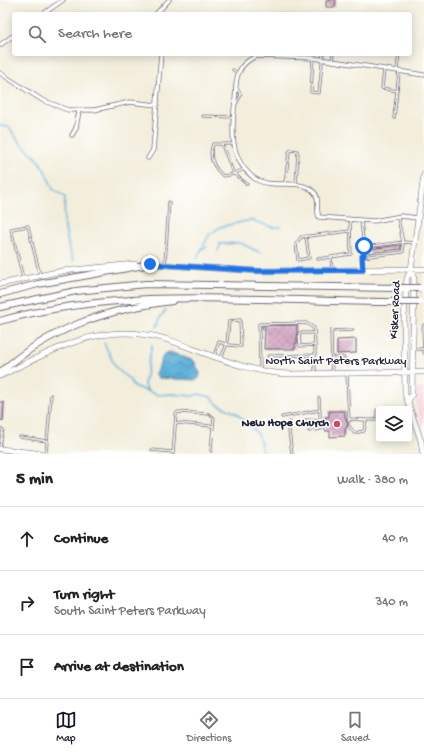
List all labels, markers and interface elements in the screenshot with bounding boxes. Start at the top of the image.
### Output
search box [12,12,412,56]
icon: search [26,23,48,45]
text: Search here [58,25,132,43]
route start [355,237,373,255]
route end [141,255,159,273]
street label: Kisker Road [387,279,405,340]
street label: North Saint Peters Parkway [266,355,407,369]
map controls [376,406,412,442]
button: layers [376,406,412,442]
place label: New Hope Church [241,417,330,431]
marker: New Hope Church [332,419,342,429]
text: 5 min [16,470,53,490]
text: Walk · 380 m [337,473,408,488]
icon: ahead [16,528,38,550]
text: Continue [54,530,108,548]
text: 40 m [382,531,408,546]
text: Turn right [54,586,114,604]
icon: right [16,592,38,614]
text: 340 m [375,595,408,610]
text: South Saint Peters Parkway [54,604,206,619]
icon: arrive [16,656,38,678]
text: Arrive at destination [54,658,184,676]
tab: Map [55,709,77,745]
tab: Directions [187,709,231,745]
tab: Saved [341,709,369,745]

